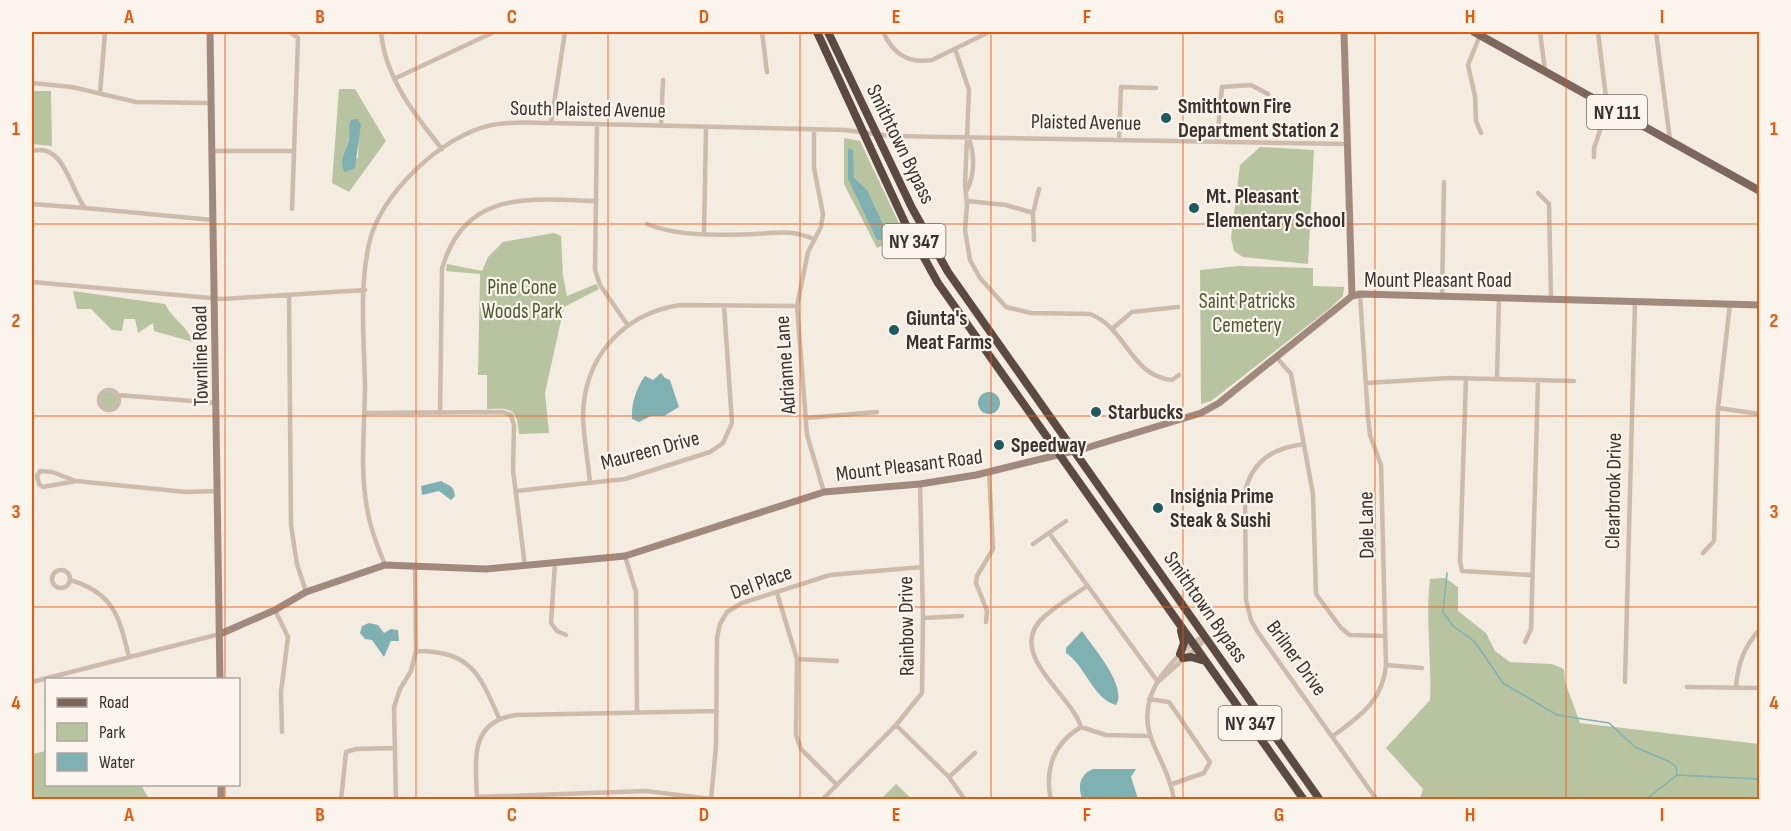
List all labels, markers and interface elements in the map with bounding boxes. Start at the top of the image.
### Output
text: A [123,5,134,29]
text: B [315,5,325,29]
text: C [507,5,517,29]
text: D [699,5,709,29]
text: E [892,5,900,29]
text: F [1083,5,1091,29]
text: G [1274,5,1284,29]
text: H [1465,5,1475,29]
text: I [1660,5,1664,29]
street label: Smithtown Bypass [861,80,940,208]
place label: Smithtown Fire Department Station 2 [1178,94,1339,143]
road number: NY 111 [1587,95,1647,129]
street label: South Plaisted Avenue [510,96,666,123]
street label: Plaisted Avenue [1031,109,1141,136]
marker: Smithtown Fire Department Station 2 [1159,111,1173,125]
text: 1 [12,117,20,141]
text: 1 [1770,117,1778,141]
place label: Mt. Pleasant Elementary School [1206,184,1345,233]
marker: Mt. Pleasant Elementary School [1187,201,1201,215]
road number: NY 347 [882,224,946,258]
street label: Mount Pleasant Road [1364,268,1512,293]
park label: Pine Cone Woods Park [481,275,563,324]
park label: Saint Patricks Cemetery [1199,289,1295,338]
street label: Townline Road [187,305,214,406]
place label: Giunta's Meat Farms [906,306,992,355]
text: 2 [12,309,20,333]
text: 2 [1770,309,1778,333]
street label: Adrianne Lane [770,315,801,416]
marker: Giunta's Meat Farms [887,323,901,337]
place label: Starbucks [1108,400,1183,425]
marker: Starbucks [1089,405,1103,419]
street label: Maureen Drive [598,425,702,476]
place label: Speedway [1011,433,1087,458]
street label: Clearbrook Drive [1600,433,1627,549]
marker: Speedway [992,438,1006,452]
street label: Mount Pleasant Road [834,444,984,487]
place label: Insignia Prime Steak & Sushi [1170,484,1274,533]
street label: Dale Lane [1353,491,1380,559]
text: 3 [12,500,21,524]
text: 3 [1770,500,1779,524]
marker: Insignia Prime Steak & Sushi [1151,501,1165,515]
street label: Smithtown Bypass [1158,547,1253,668]
street label: Del Place [727,560,795,605]
street label: Rainbow Drive [893,576,920,676]
street label: Brilner Drive [1261,616,1332,701]
legend [45,678,240,786]
text: 4 [11,691,21,715]
text: 4 [1769,691,1779,715]
text: Road [99,692,129,713]
road number: NY 347 [1218,706,1282,740]
text: Park [99,722,125,743]
text: Water [99,752,135,773]
text: A [123,803,134,827]
text: B [315,803,325,827]
text: C [507,803,517,827]
text: D [699,803,709,827]
text: E [892,803,900,827]
text: F [1083,803,1091,827]
text: G [1274,803,1284,827]
text: H [1465,803,1475,827]
text: I [1660,803,1664,827]

